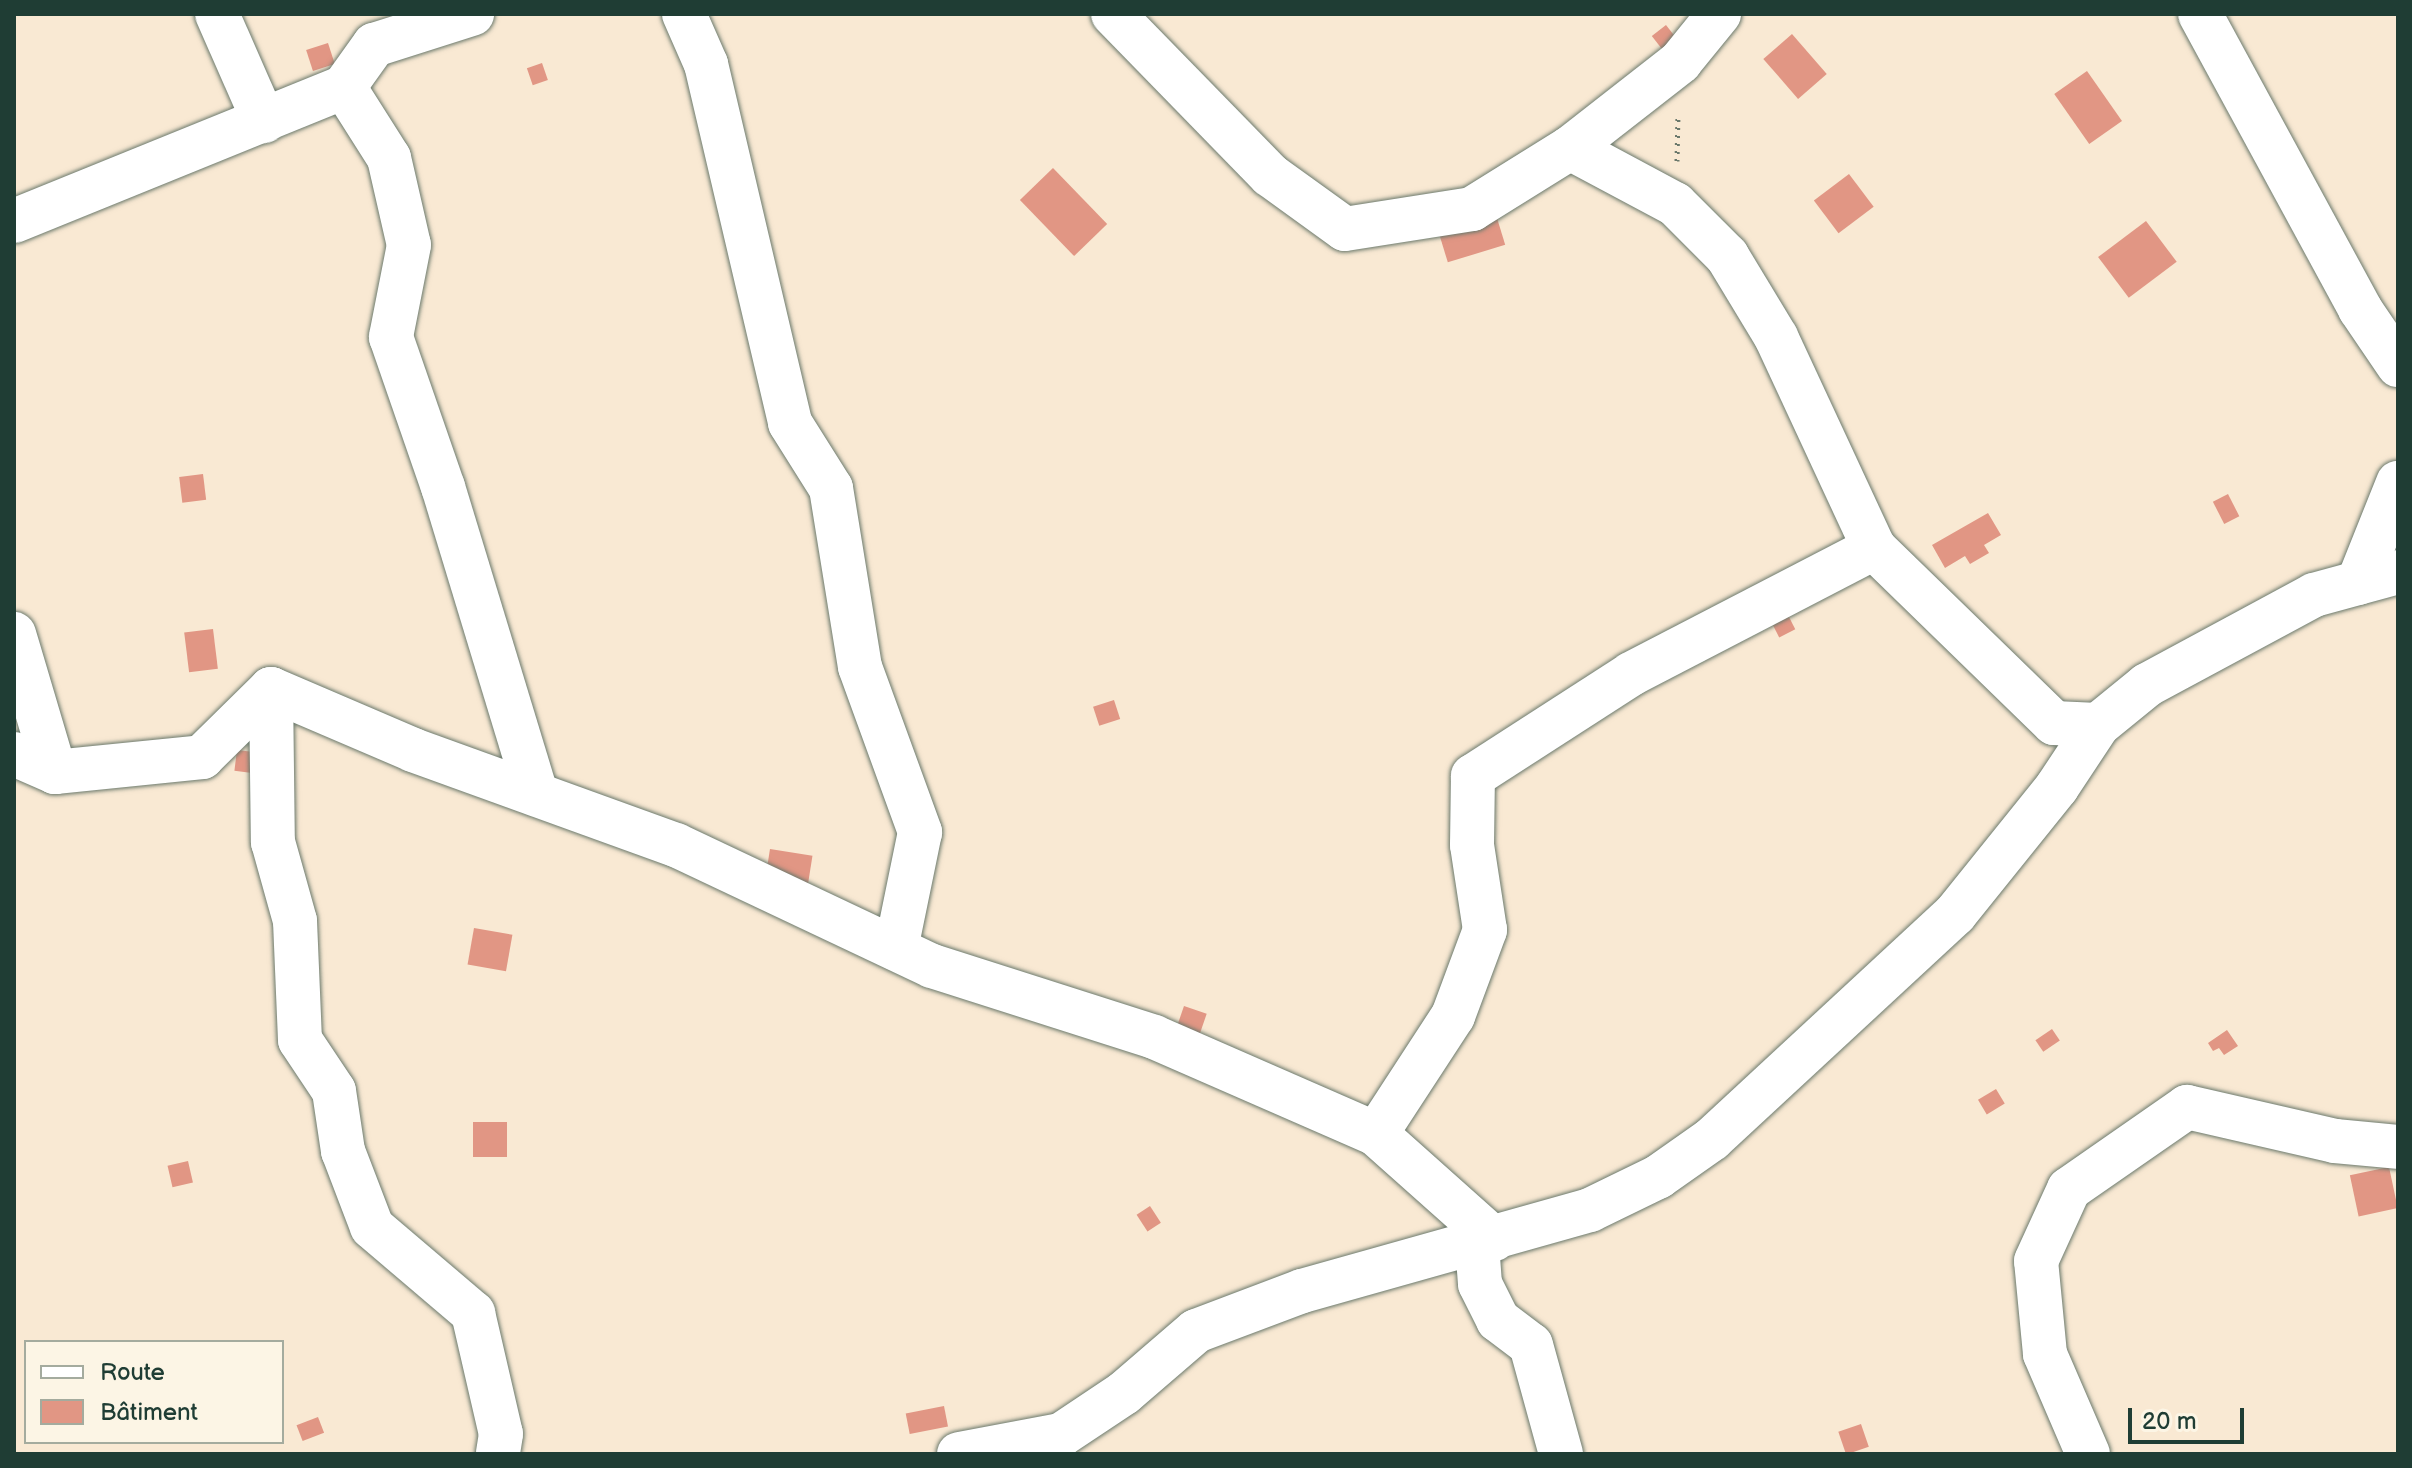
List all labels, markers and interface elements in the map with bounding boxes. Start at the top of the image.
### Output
legend [24,1340,284,1444]
text: Route [100,1358,165,1387]
scale bar [2132,1392,2248,1442]
text: Bâtiment [100,1398,198,1427]
text: 20 m [2142,1407,2197,1436]

